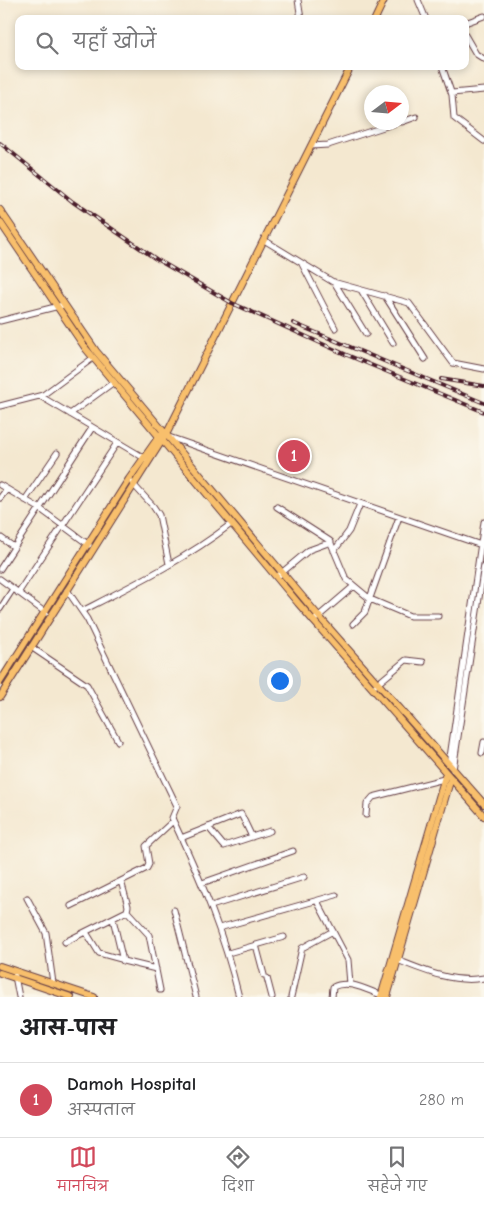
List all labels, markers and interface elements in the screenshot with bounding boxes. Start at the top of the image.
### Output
search box [15,15,469,70]
icon: search [33,29,61,57]
text: यहाँ खोजें [73,31,156,53]
north arrow [364,85,409,130]
pin: 1 [278,437,310,475]
your location [267,668,293,694]
text: आस-पास [20,1016,116,1040]
text: Damoh Hospital [67,1073,196,1095]
text: 1 [33,1091,39,1109]
text: 280 m [419,1091,464,1109]
text: अस्पताल [67,1101,135,1119]
tab: मानचित्र [57,1143,108,1202]
tab: दिशा [222,1143,254,1202]
tab: सहेजे गए [368,1143,427,1202]

